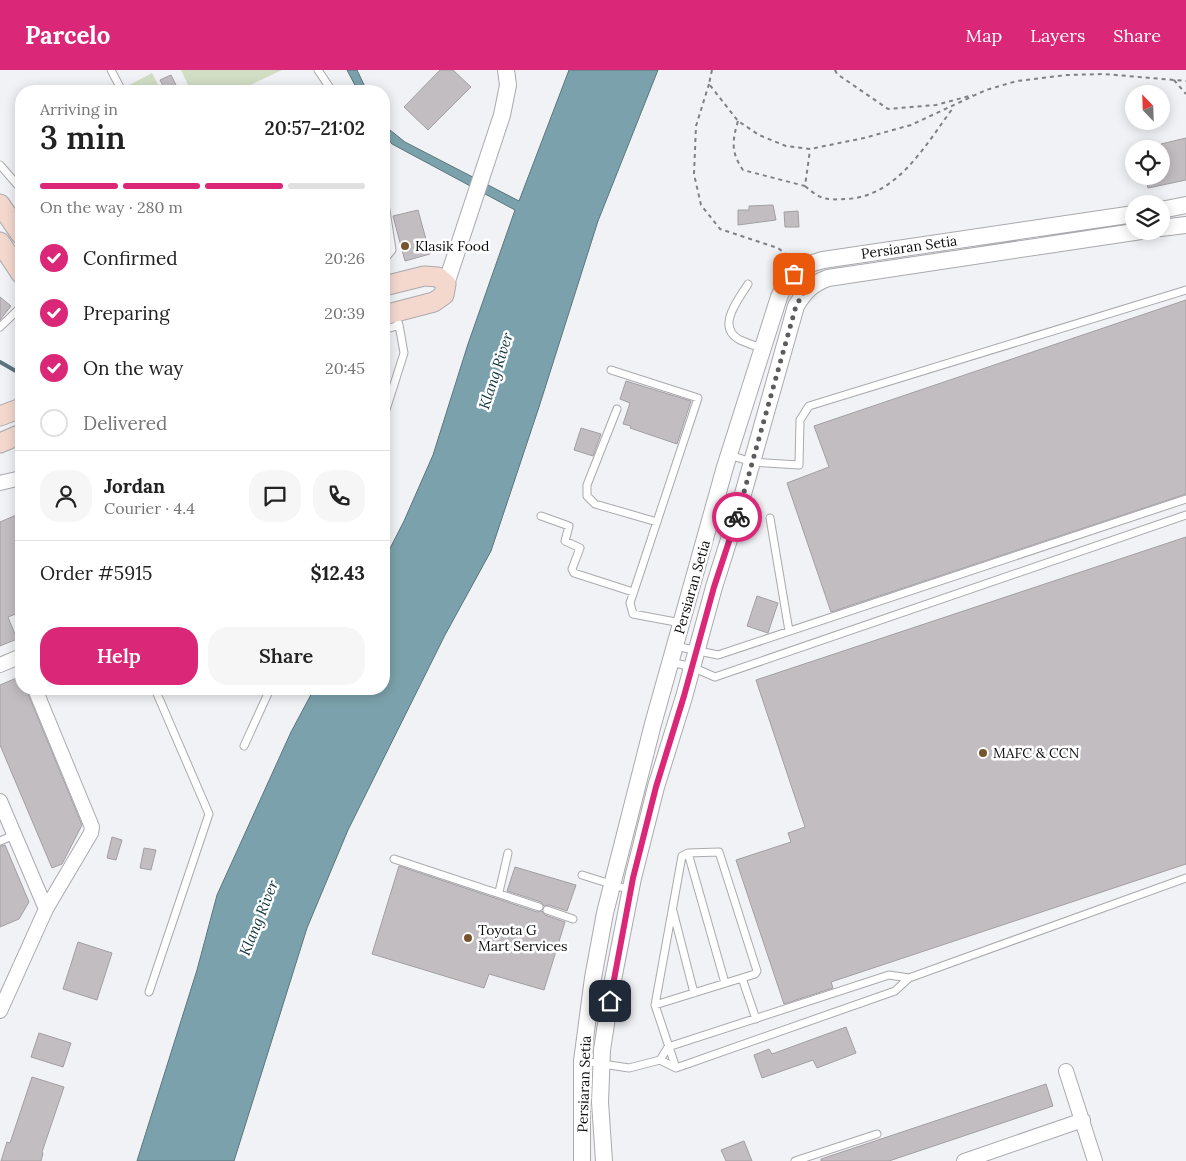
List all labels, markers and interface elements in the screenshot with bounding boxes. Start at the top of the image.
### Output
text: Parcelo [25,20,110,51]
text: Map [966,24,1002,47]
text: Layers [1030,24,1085,47]
text: Share [1113,24,1161,47]
north arrow [1125,85,1170,130]
map controls [1125,85,1170,240]
text: Arriving in [40,99,118,119]
text: 20:57–21:02 [265,116,365,140]
text: 3 min [40,117,126,158]
button: locate [1125,140,1170,185]
button: layers [1125,195,1170,240]
text: On the way · 280 m [40,197,183,217]
street label: Persiaran Setia [860,231,958,263]
place label: Klasik Food [415,237,489,255]
marker: Klasik Food [399,240,411,252]
icon: check [40,244,68,272]
text: Confirmed [83,246,178,270]
text: 20:26 [325,248,365,268]
pin [773,253,815,295]
icon: bag [780,260,808,288]
icon: check [40,299,68,327]
text: Preparing [83,301,170,325]
text: 20:39 [324,303,365,323]
water label: Klang River [474,330,517,412]
icon: check [40,354,68,382]
text: On the way [83,356,183,380]
text: 20:45 [325,358,365,378]
text: Delivered [83,411,167,435]
button: person [40,470,92,522]
button: chat [249,470,301,522]
button: phone [313,470,365,522]
text: Jordan [104,474,165,498]
courier [712,492,762,542]
text: Courier · 4.4 [104,498,195,518]
icon: bike [723,503,751,531]
street label: Persiaran Setia [670,538,714,636]
text: Order #5915 [40,561,152,585]
text: $12.43 [311,561,365,585]
button: Help [40,627,198,685]
button: Share [208,627,365,685]
place label: MAFC & CCN [993,744,1080,762]
marker: MAFC & CCN [977,747,989,759]
water label: Klang River [235,877,282,958]
place label: Toyota G Mart Services [478,921,567,955]
marker: Toyota G Mart Services [462,932,474,944]
pin [589,980,631,1022]
icon: home [596,987,624,1015]
street label: Persiaran Setia [573,1035,595,1133]

